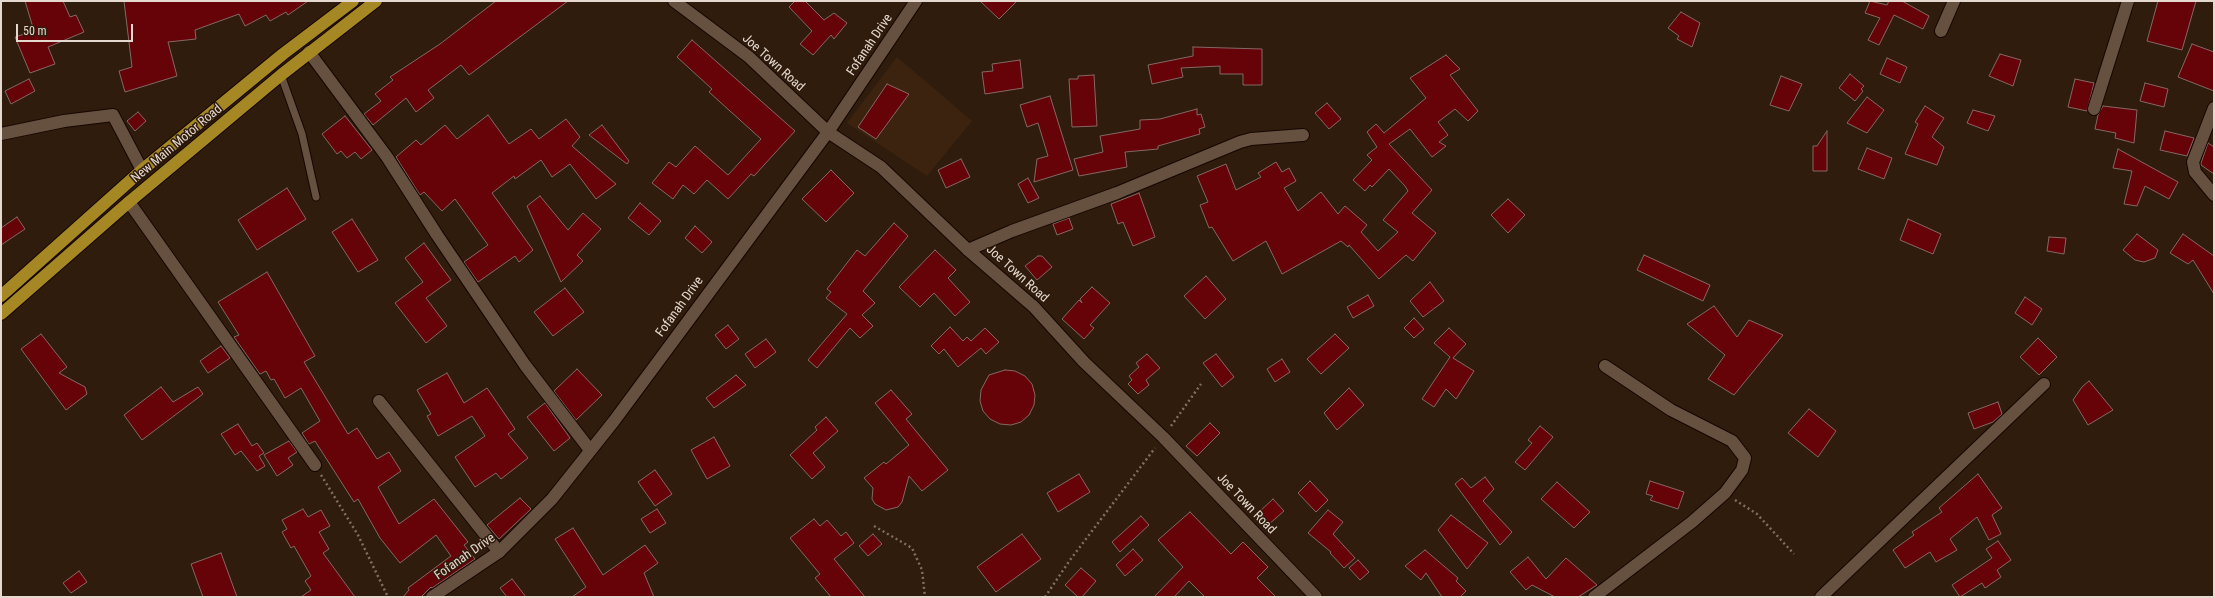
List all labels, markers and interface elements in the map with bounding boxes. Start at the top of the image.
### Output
street label: Fofanah Drive [844,11,896,79]
scale bar [18,16,135,42]
text: 50 m [23,24,47,38]
street label: Joe Town Road [739,31,807,95]
street label: New Main Motor Road [129,102,225,186]
street label: Joe Town Road [983,242,1051,306]
street label: Fofanah Drive [653,274,707,340]
street label: Joe Town Road [1213,470,1279,538]
street label: Fofanah Drive [432,530,498,584]

